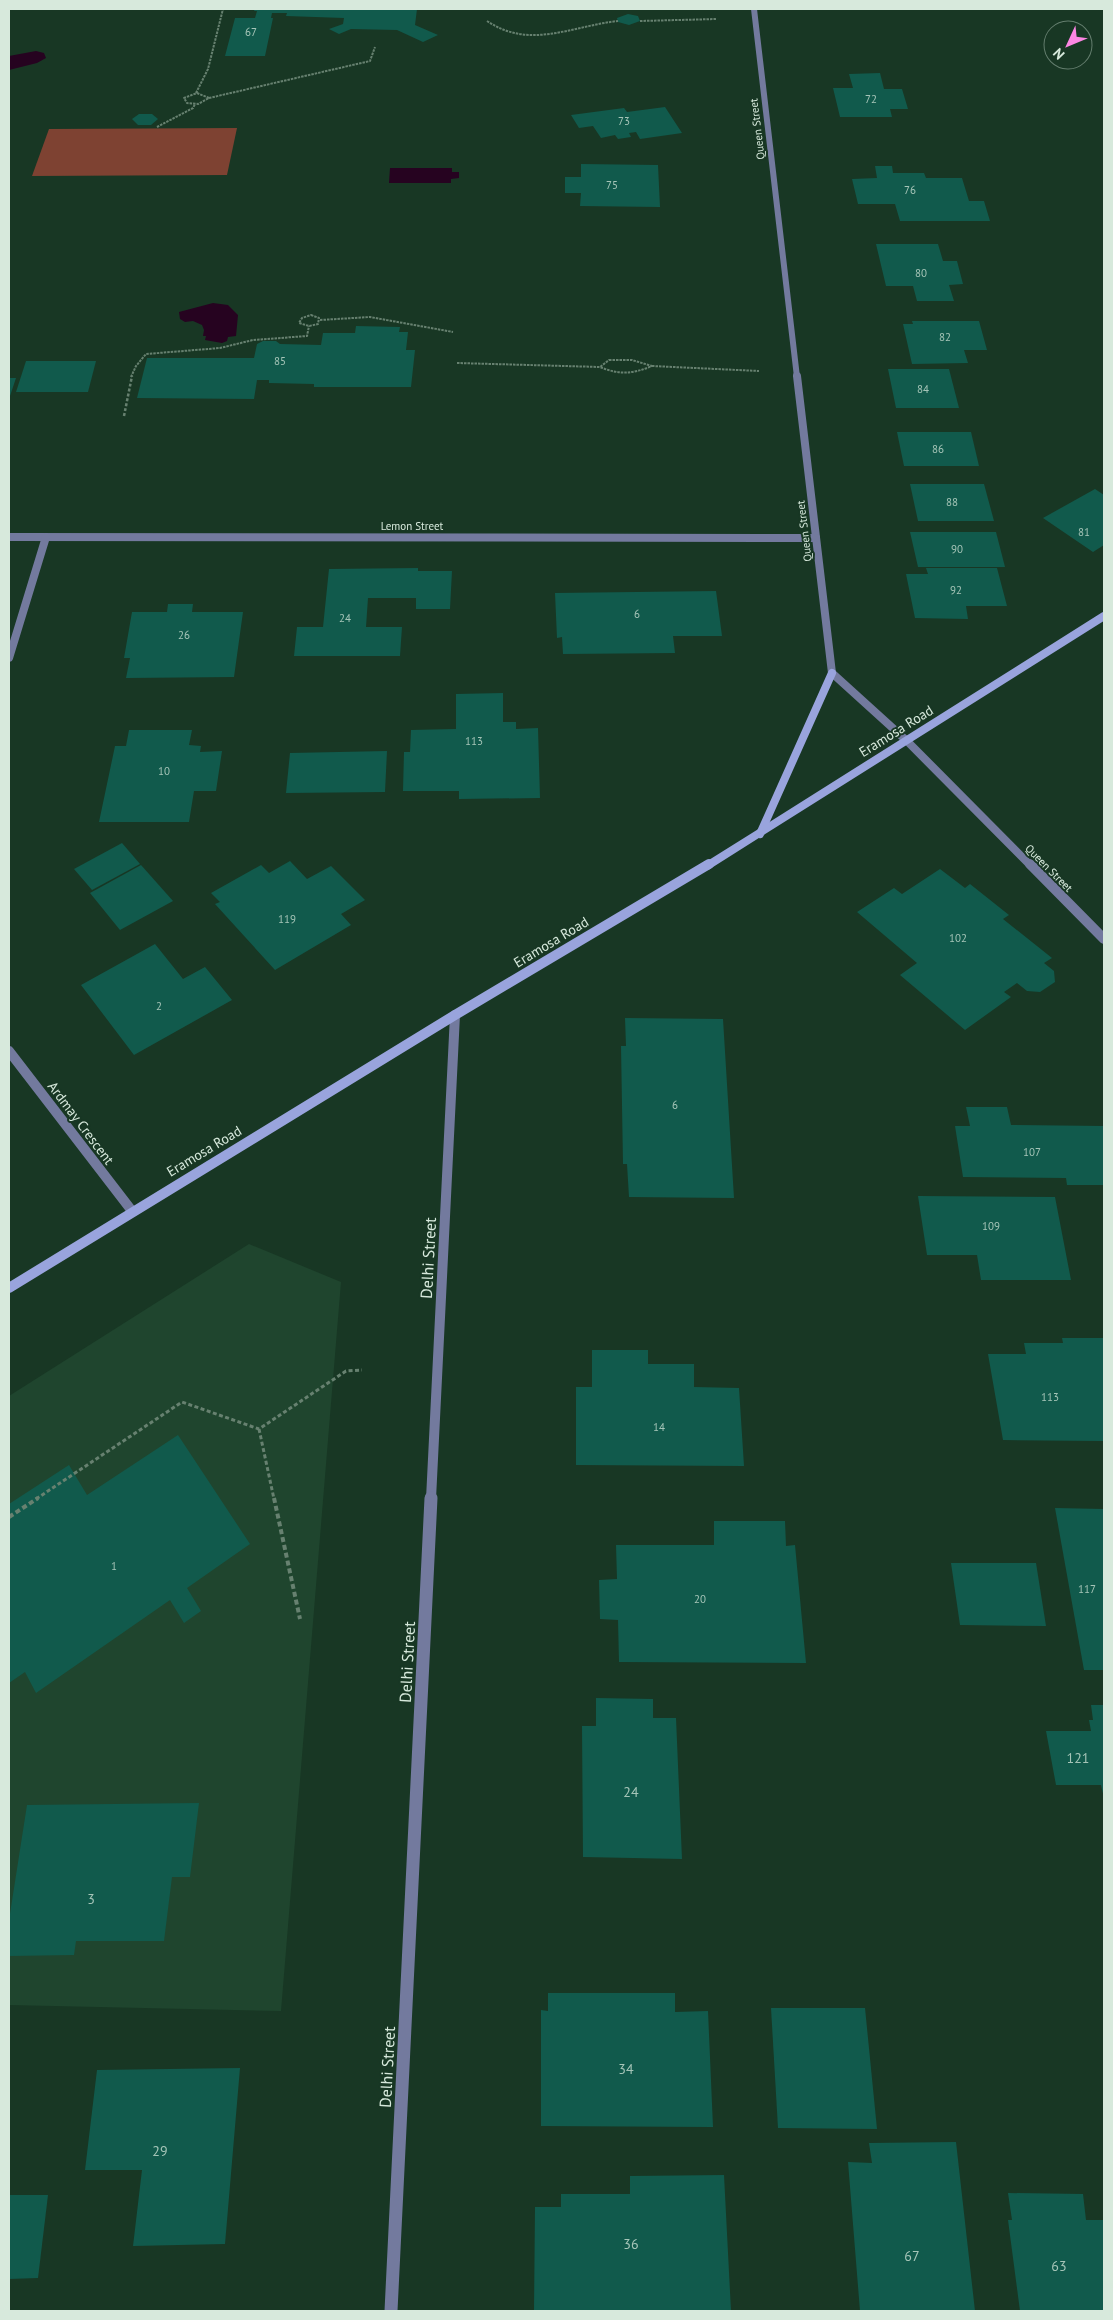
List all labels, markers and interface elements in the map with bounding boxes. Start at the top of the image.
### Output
north arrow [1043,20,1093,70]
house number: 67 [245,25,257,39]
text: N [1049,44,1068,64]
house number: 72 [865,92,877,106]
street label: Queen Street [746,97,768,160]
house number: 73 [618,114,630,128]
house number: 75 [606,178,618,192]
house number: 76 [904,183,916,197]
house number: 80 [915,266,927,280]
house number: 82 [939,330,951,344]
house number: 85 [274,354,286,368]
house number: 84 [917,382,929,396]
house number: 86 [932,442,944,456]
house number: 88 [946,495,958,509]
street label: Queen Street [793,499,815,562]
street label: Lemon Street [381,519,444,533]
house number: 81 [1078,525,1090,539]
house number: 90 [951,542,963,556]
house number: 92 [950,583,962,597]
house number: 6 [634,607,640,621]
house number: 24 [339,611,351,625]
house number: 26 [178,628,190,642]
street label: Eramosa Road [855,701,937,761]
house number: 113 [465,734,483,748]
house number: 10 [158,764,170,778]
street label: Queen Street [1022,841,1076,895]
house number: 119 [278,912,296,926]
street label: Eramosa Road [510,913,592,971]
house number: 102 [949,931,967,945]
house number: 2 [156,999,162,1013]
street label: Ardmay Crescent [44,1078,118,1168]
house number: 6 [672,1098,678,1112]
street label: Eramosa Road [163,1122,245,1180]
house number: 107 [1023,1145,1041,1159]
street label: Delhi Street [416,1216,440,1299]
house number: 109 [982,1219,1000,1233]
house number: 113 [1041,1390,1059,1404]
house number: 14 [653,1420,665,1434]
house number: 1 [111,1559,117,1573]
house number: 117 [1078,1582,1096,1596]
house number: 20 [694,1592,706,1606]
street label: Delhi Street [395,1620,419,1703]
house number: 121 [1067,1749,1089,1767]
house number: 24 [623,1783,639,1801]
house number: 3 [87,1890,95,1908]
street label: Delhi Street [375,2025,399,2108]
house number: 34 [618,2060,634,2078]
house number: 29 [152,2142,168,2160]
house number: 36 [623,2235,639,2253]
house number: 67 [904,2247,920,2265]
house number: 63 [1051,2257,1067,2275]

